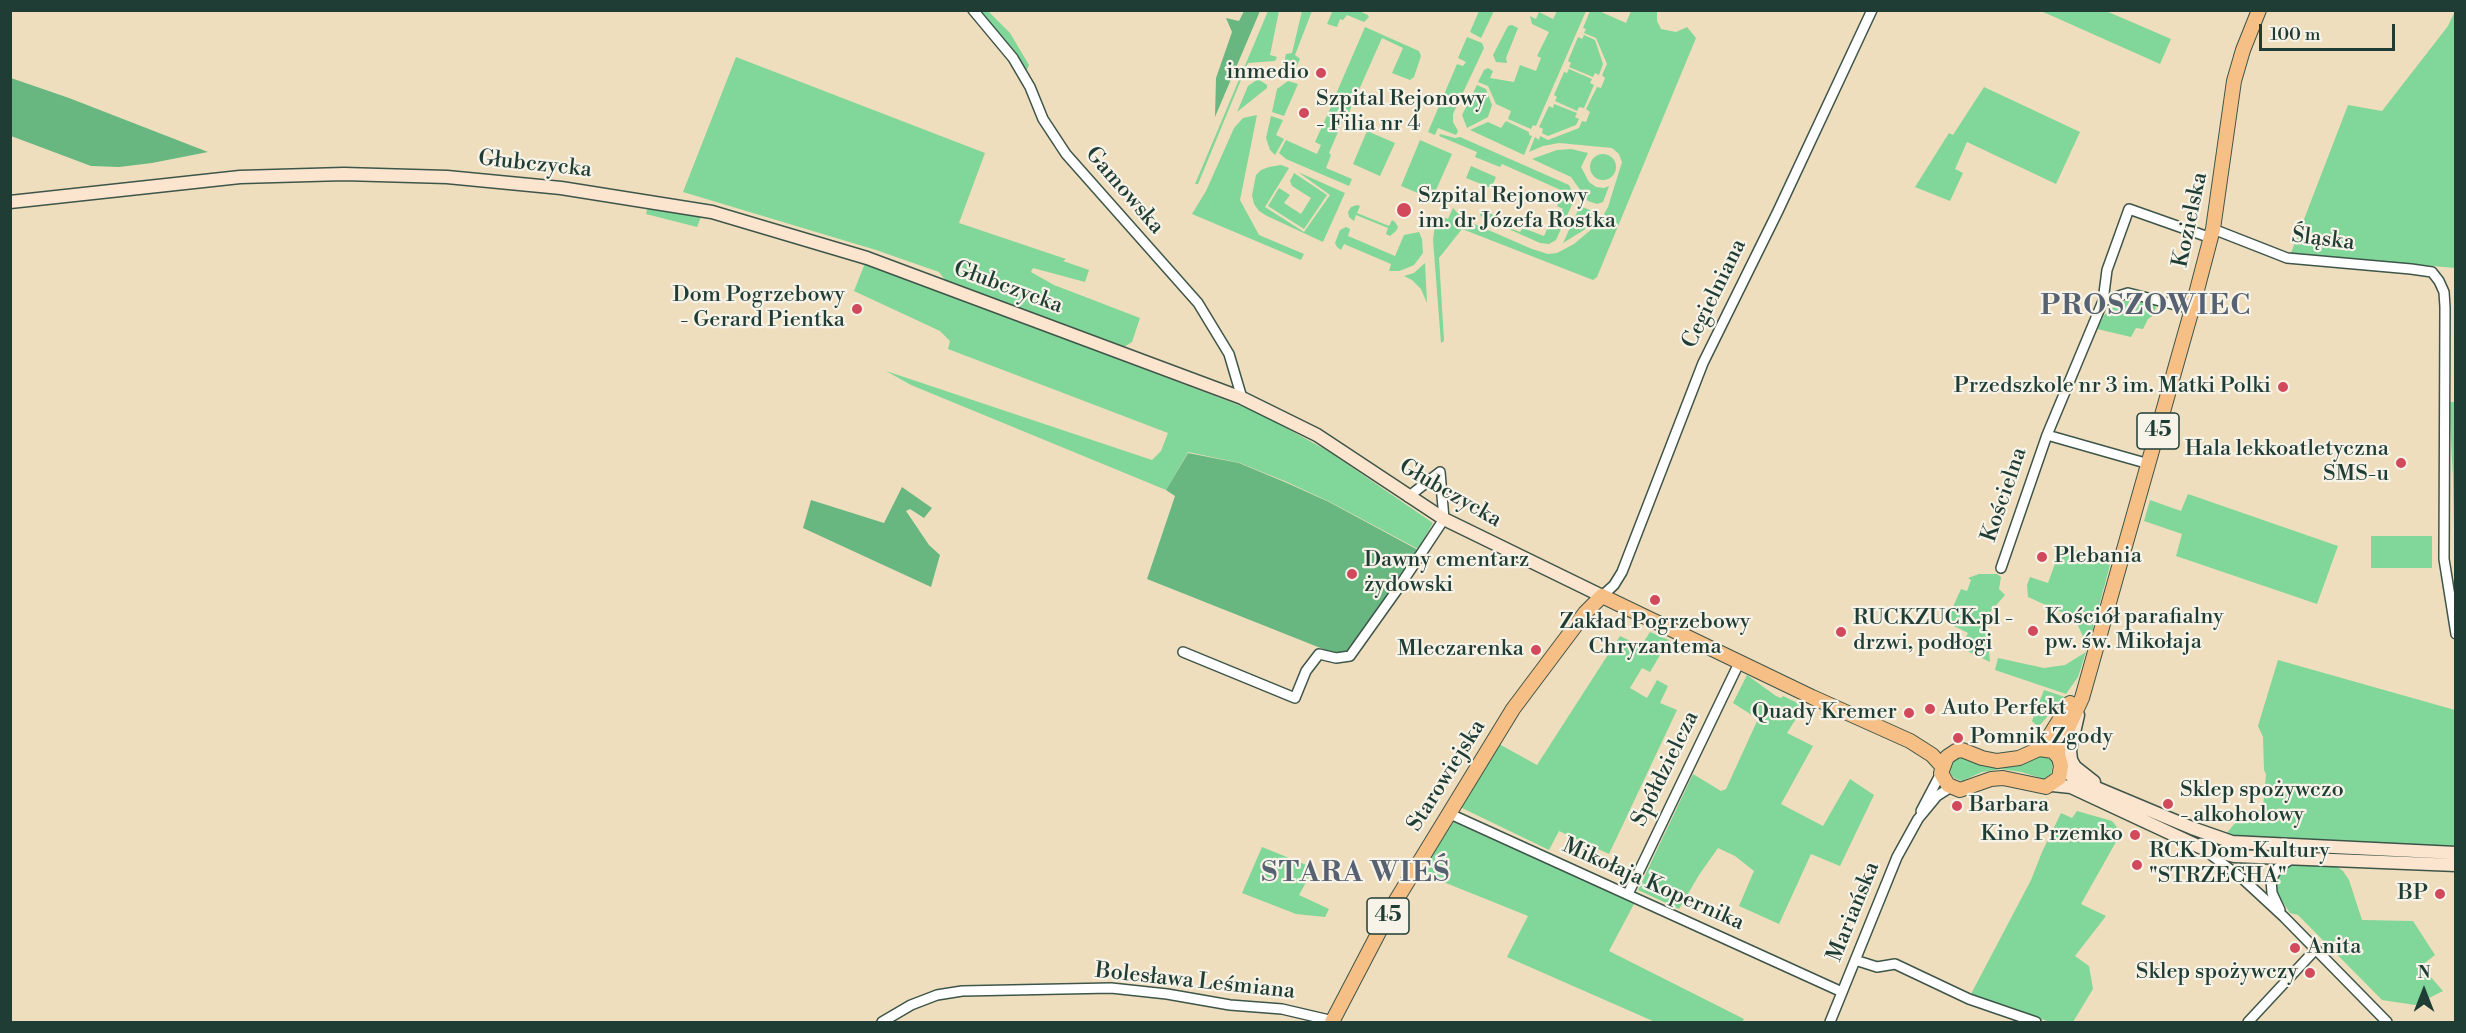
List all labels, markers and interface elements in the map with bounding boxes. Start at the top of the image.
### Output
scale bar [2262,12,2398,50]
text: 100 m [2270,23,2321,46]
place label: inmedio [1226,60,1309,86]
marker: inmedio [1314,66,1328,80]
place label: Szpital Rejonowy - Filia nr 4 [1316,87,1486,138]
marker: Szpital Rejonowy - Filia nr 4 [1297,106,1311,120]
street label: Gamowska [1079,142,1169,240]
street label: Głubczycka [477,146,593,184]
street label: Kozielska [2168,170,2214,270]
place label: Szpital Rejonowy im. dr Józefa Rostka [1418,184,1616,236]
marker: Szpital Rejonowy im. dr Józefa Rostka [1395,201,1413,219]
street label: Śląska [2290,223,2356,257]
street label: Cegielniana [1677,235,1753,353]
street label: Głubczycka [950,256,1066,320]
place label: Dom Pogrzebowy - Gerard Pientka [672,283,845,334]
district label: PROSZOWIEC [2040,290,2252,324]
marker: Dom Pogrzebowy - Gerard Pientka [850,302,864,316]
place label: Przedszkole nr 3 im. Matki Polki [1954,374,2271,400]
marker: Przedszkole nr 3 im. Matki Polki [2276,380,2290,394]
road number: 45 [2137,413,2179,449]
place label: Hala lekkoatletyczna SMS-u [2185,437,2389,488]
street label: Kościelna [1977,444,2033,546]
street label: Głubczycka [1394,454,1506,534]
marker: Hala lekkoatletyczna SMS-u [2394,456,2408,470]
place label: Plebania [2054,544,2142,570]
place label: Dawny cmentarz żydowski [1364,548,1529,600]
marker: Plebania [2035,550,2049,564]
marker: Dawny cmentarz żydowski [1345,567,1359,581]
marker: Zakład Pogrzebowy Chryzantema [1648,593,1662,607]
place label: Kościół parafialny pw. św. Mikołaja [2045,605,2224,656]
place label: RUCKZUCK.pl - drzwi, podłogi [1853,606,2013,658]
place label: Zakład Pogrzebowy Chryzantema [1560,610,1750,662]
marker: Kościół parafialny pw. św. Mikołaja [2026,624,2040,638]
marker: RUCKZUCK.pl - drzwi, podłogi [1834,625,1848,639]
place label: Mleczarenka [1397,637,1524,663]
marker: Mleczarenka [1529,643,1543,657]
place label: Auto Perfekt [1942,696,2067,722]
place label: Quady Kremer [1752,700,1897,726]
marker: Auto Perfekt [1923,702,1937,716]
marker: Quady Kremer [1902,706,1916,720]
street label: Spółdzielcza [1627,707,1705,831]
street label: Starowiejska [1402,715,1492,837]
place label: Pomnik Zgody [1970,725,2113,751]
marker: Pomnik Zgody [1951,731,1965,745]
place label: Sklep spożywczo - alkoholowy [2180,778,2344,830]
place label: Barbara [1969,793,2049,819]
marker: Sklep spożywczo - alkoholowy [2161,797,2175,811]
marker: Barbara [1950,799,1964,813]
place label: Kino Przemko [1981,822,2123,848]
marker: Kino Przemko [2128,828,2142,842]
street label: Mikołaja Kopernika [1558,833,1748,937]
place label: RCK Dom Kultury "STRZECHA" [2149,839,2330,890]
district label: STARA WIEŚ [1261,857,1451,891]
street label: Mariańska [1822,858,1886,966]
marker: RCK Dom Kultury "STRZECHA" [2130,858,2144,872]
place label: BP [2397,881,2428,907]
marker: BP [2433,887,2447,901]
road number: 45 [1367,898,1409,934]
place label: Anita [2307,935,2361,961]
marker: Anita [2288,941,2302,955]
street label: Bolesława Leśmiana [1094,958,1296,1006]
place label: Sklep spożywczy [2136,960,2298,986]
north arrow [2394,961,2454,1021]
text: N [2418,963,2430,983]
marker: Sklep spożywczy [2303,966,2317,980]

